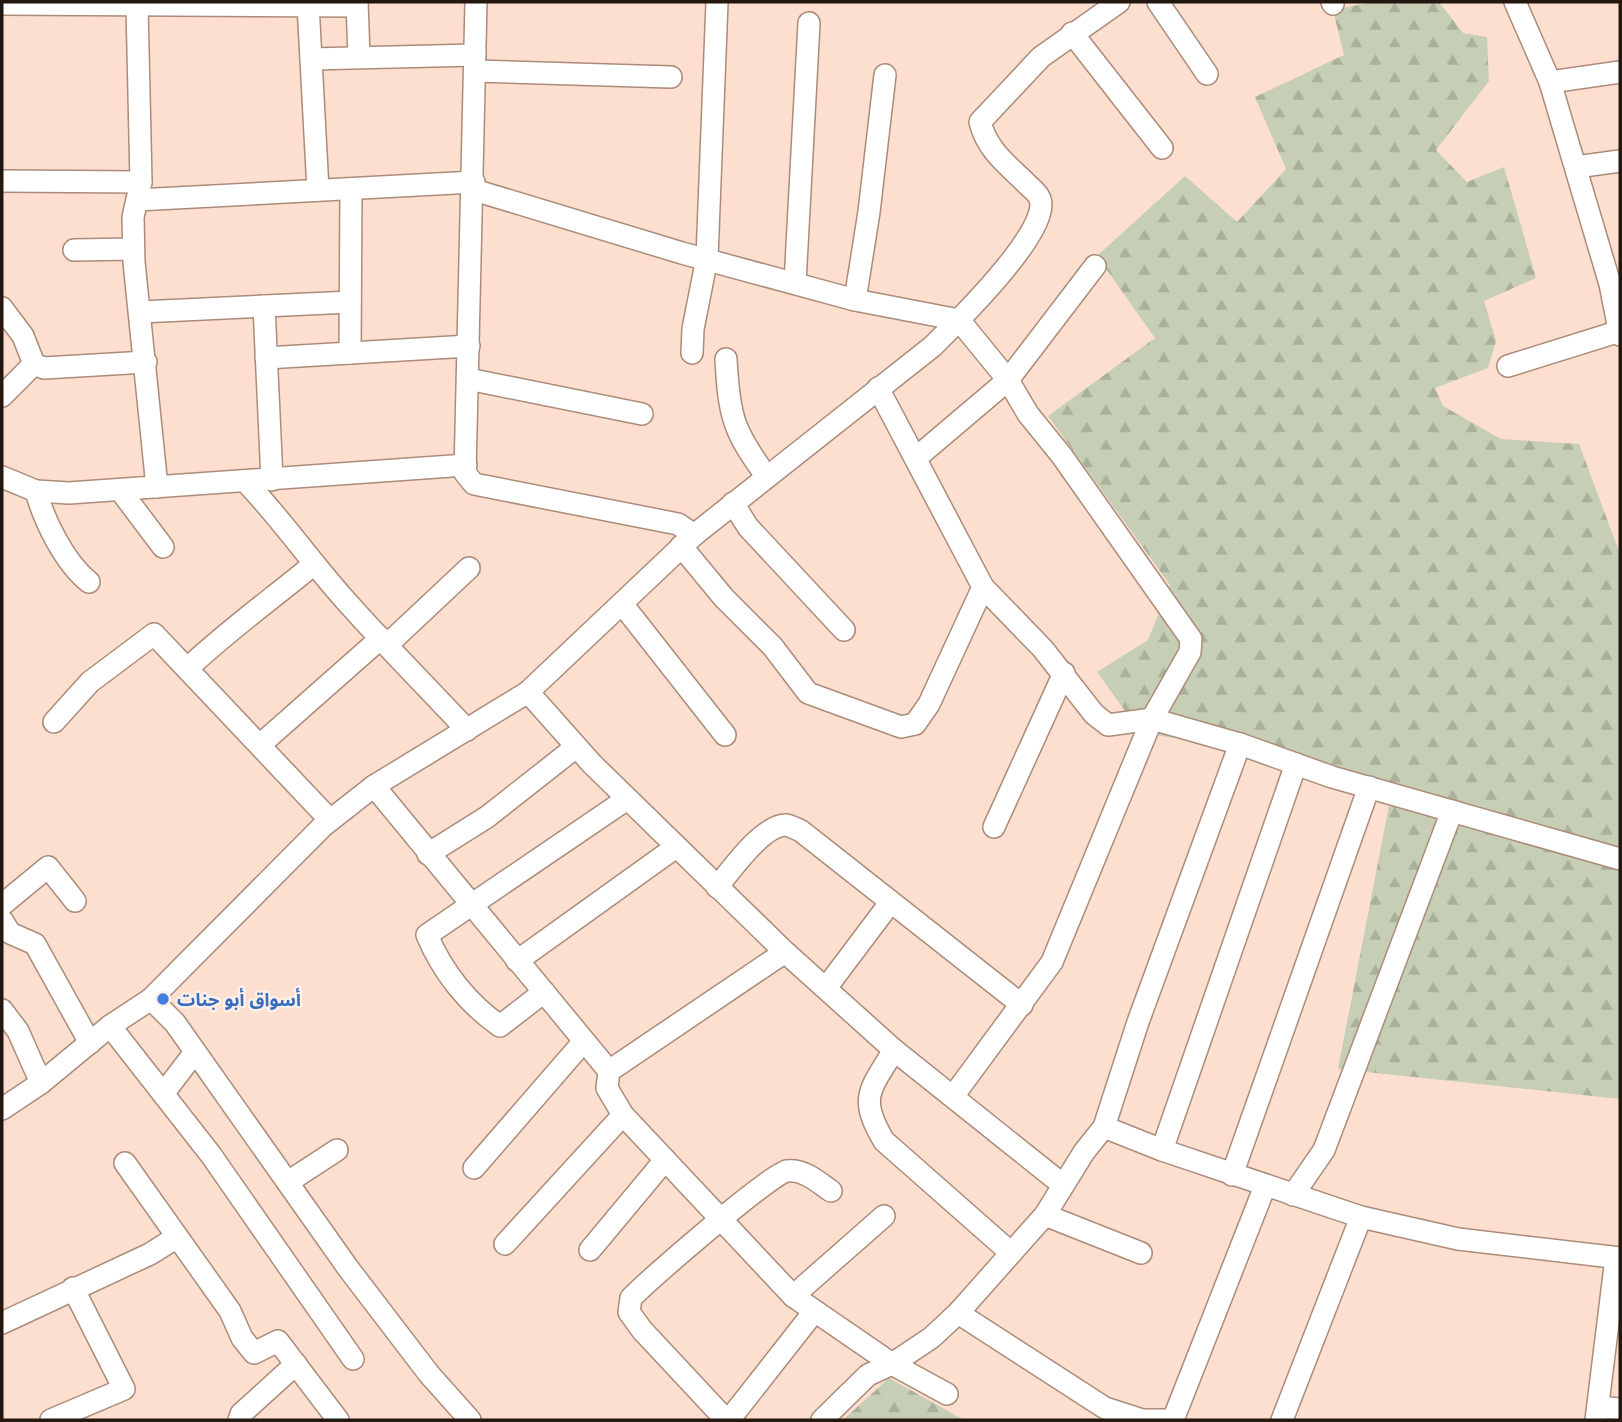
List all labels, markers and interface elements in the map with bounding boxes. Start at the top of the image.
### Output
place label: أسواق أبو جنات [177,987,301,1011]
marker: أسواق أبو جنات [155,991,171,1007]

